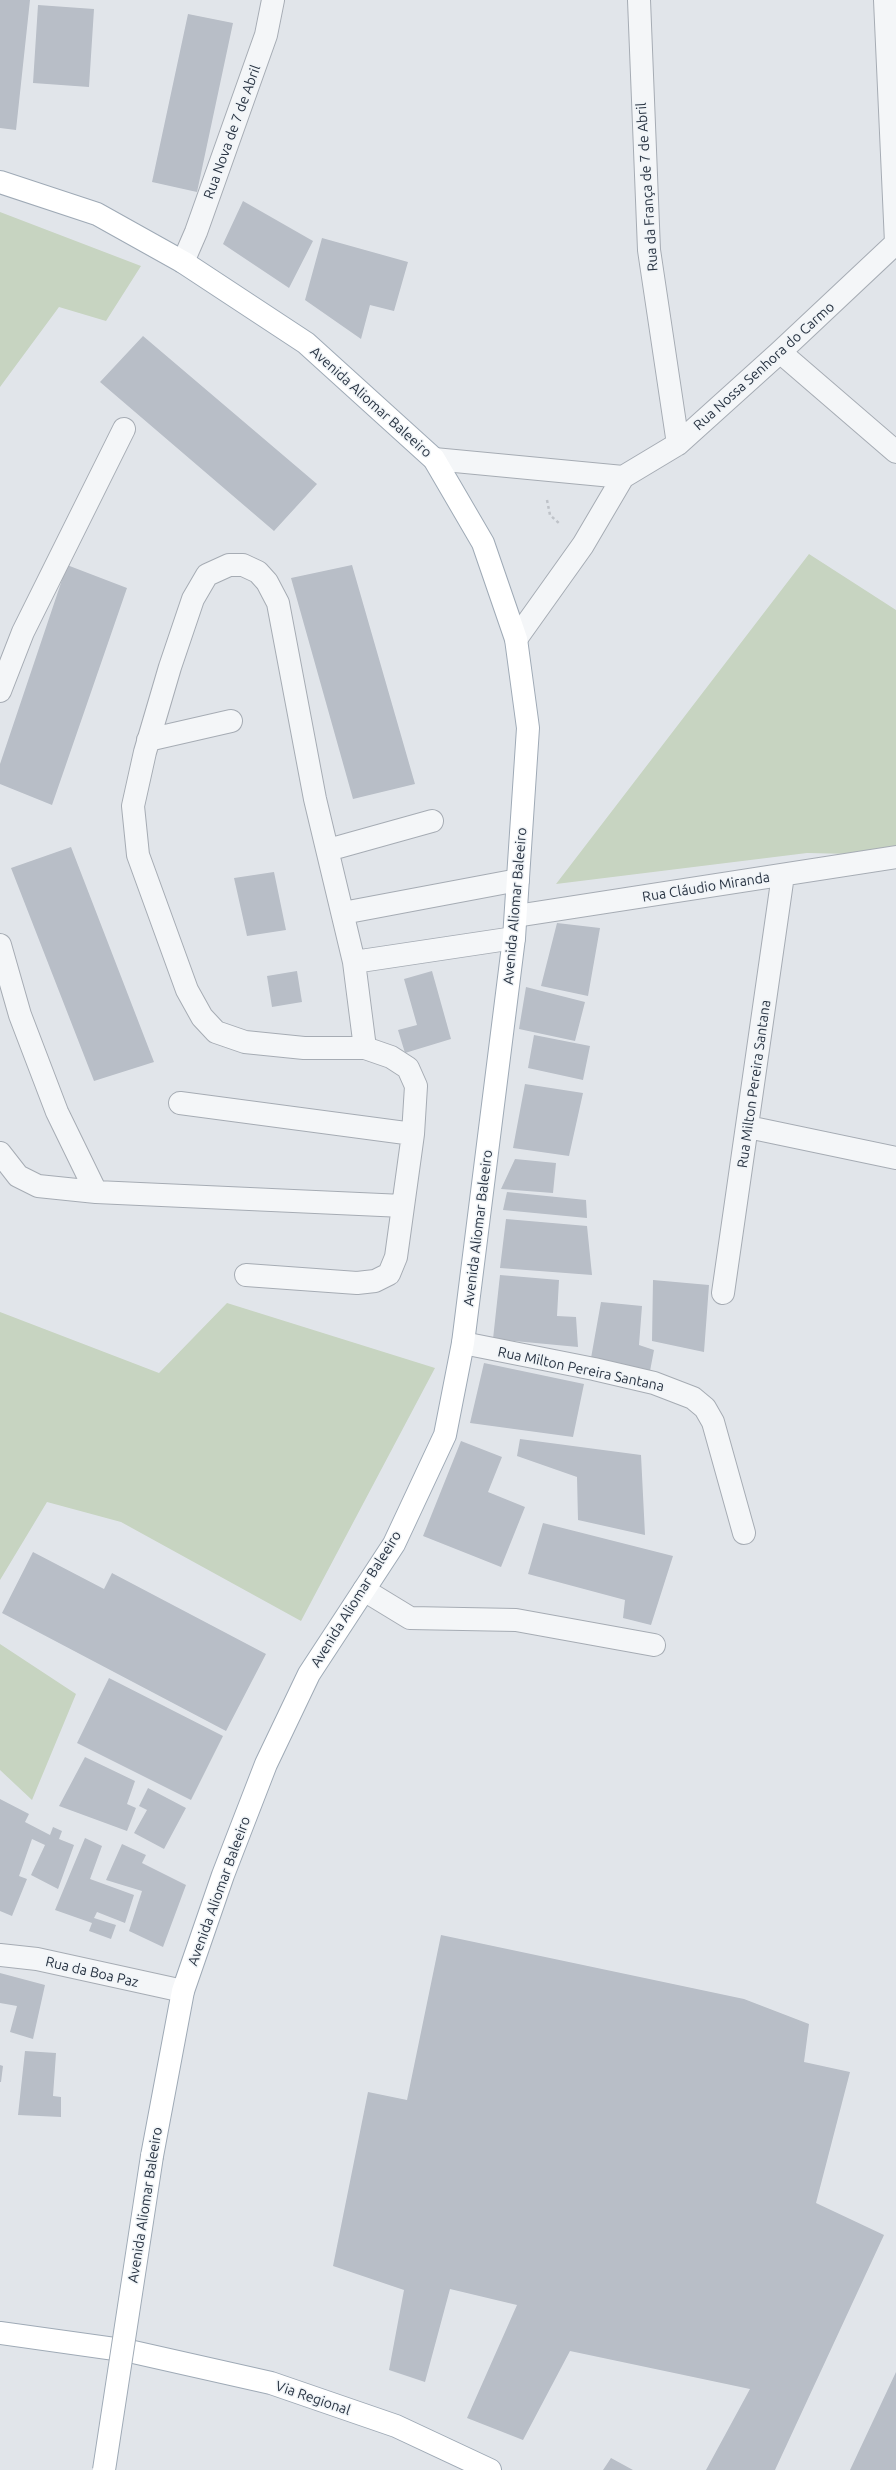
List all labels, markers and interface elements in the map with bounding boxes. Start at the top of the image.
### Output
street label: Rua Nova de 7 de Abril [200,63,264,201]
street label: Rua da França de 7 de Abril [633,102,661,272]
street label: Rua Nossa Senhora do Carmo [690,298,838,434]
street label: Avenida Aliomar Baleeiro [307,343,435,461]
street label: Avenida Aliomar Baleeiro [500,827,530,985]
street label: Rua Cláudio Miranda [641,869,771,905]
street label: Rua Milton Pereira Santana [734,999,774,1169]
street label: Avenida Aliomar Baleeiro [460,1149,496,1307]
street label: Rua Milton Pereira Santana [496,1343,666,1395]
street label: Avenida Aliomar Baleeiro [307,1528,405,1670]
street label: Avenida Aliomar Baleeiro [184,1814,254,1968]
street label: Rua da Boa Paz [44,1953,140,1991]
street label: Avenida Aliomar Baleeiro [124,2126,166,2284]
street label: Via Regional [273,2377,353,2419]

